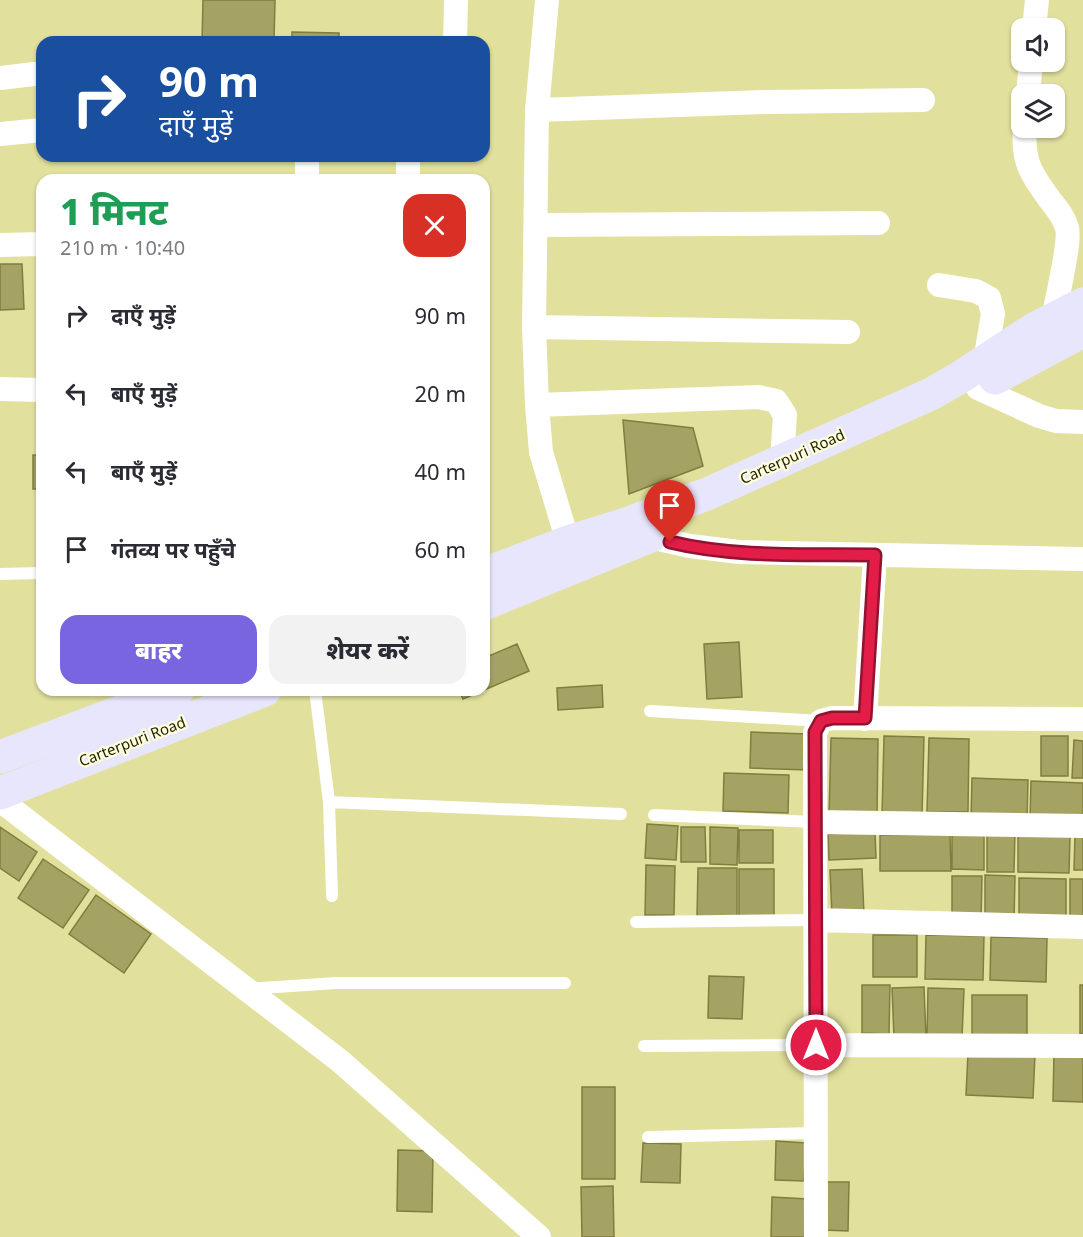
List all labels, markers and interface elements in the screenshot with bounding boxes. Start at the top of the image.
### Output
map controls [1011,18,1065,138]
button: sound [1011,18,1065,72]
text: 90 m [159,52,259,109]
icon: right [60,60,138,138]
button: layers [1011,84,1065,138]
text: दाएँ मुड़ें [159,106,233,143]
text: 1 मिनट [60,187,168,236]
button: close [403,194,466,257]
text: 210 m · 10:40 [60,234,185,261]
icon: right [60,299,93,332]
text: दाएँ मुड़ें [111,300,176,330]
text: 90 m [415,300,466,330]
icon: left [60,377,93,410]
text: बाएँ मुड़ें [111,378,177,408]
text: 20 m [415,378,466,408]
street label: Carterpuri Road [736,424,848,488]
icon: left [60,455,93,488]
text: बाएँ मुड़ें [111,456,177,486]
text: 40 m [415,456,466,486]
pin [644,480,695,542]
icon: arrive [653,489,686,522]
icon: arrive [60,533,93,566]
text: गंतव्य पर पहुँचे [111,534,236,564]
text: 60 m [415,534,466,564]
button: बाहर [60,615,257,684]
button: शेयर करें [269,615,466,684]
street label: Carterpuri Road [76,711,188,771]
position arrow [784,1013,848,1077]

